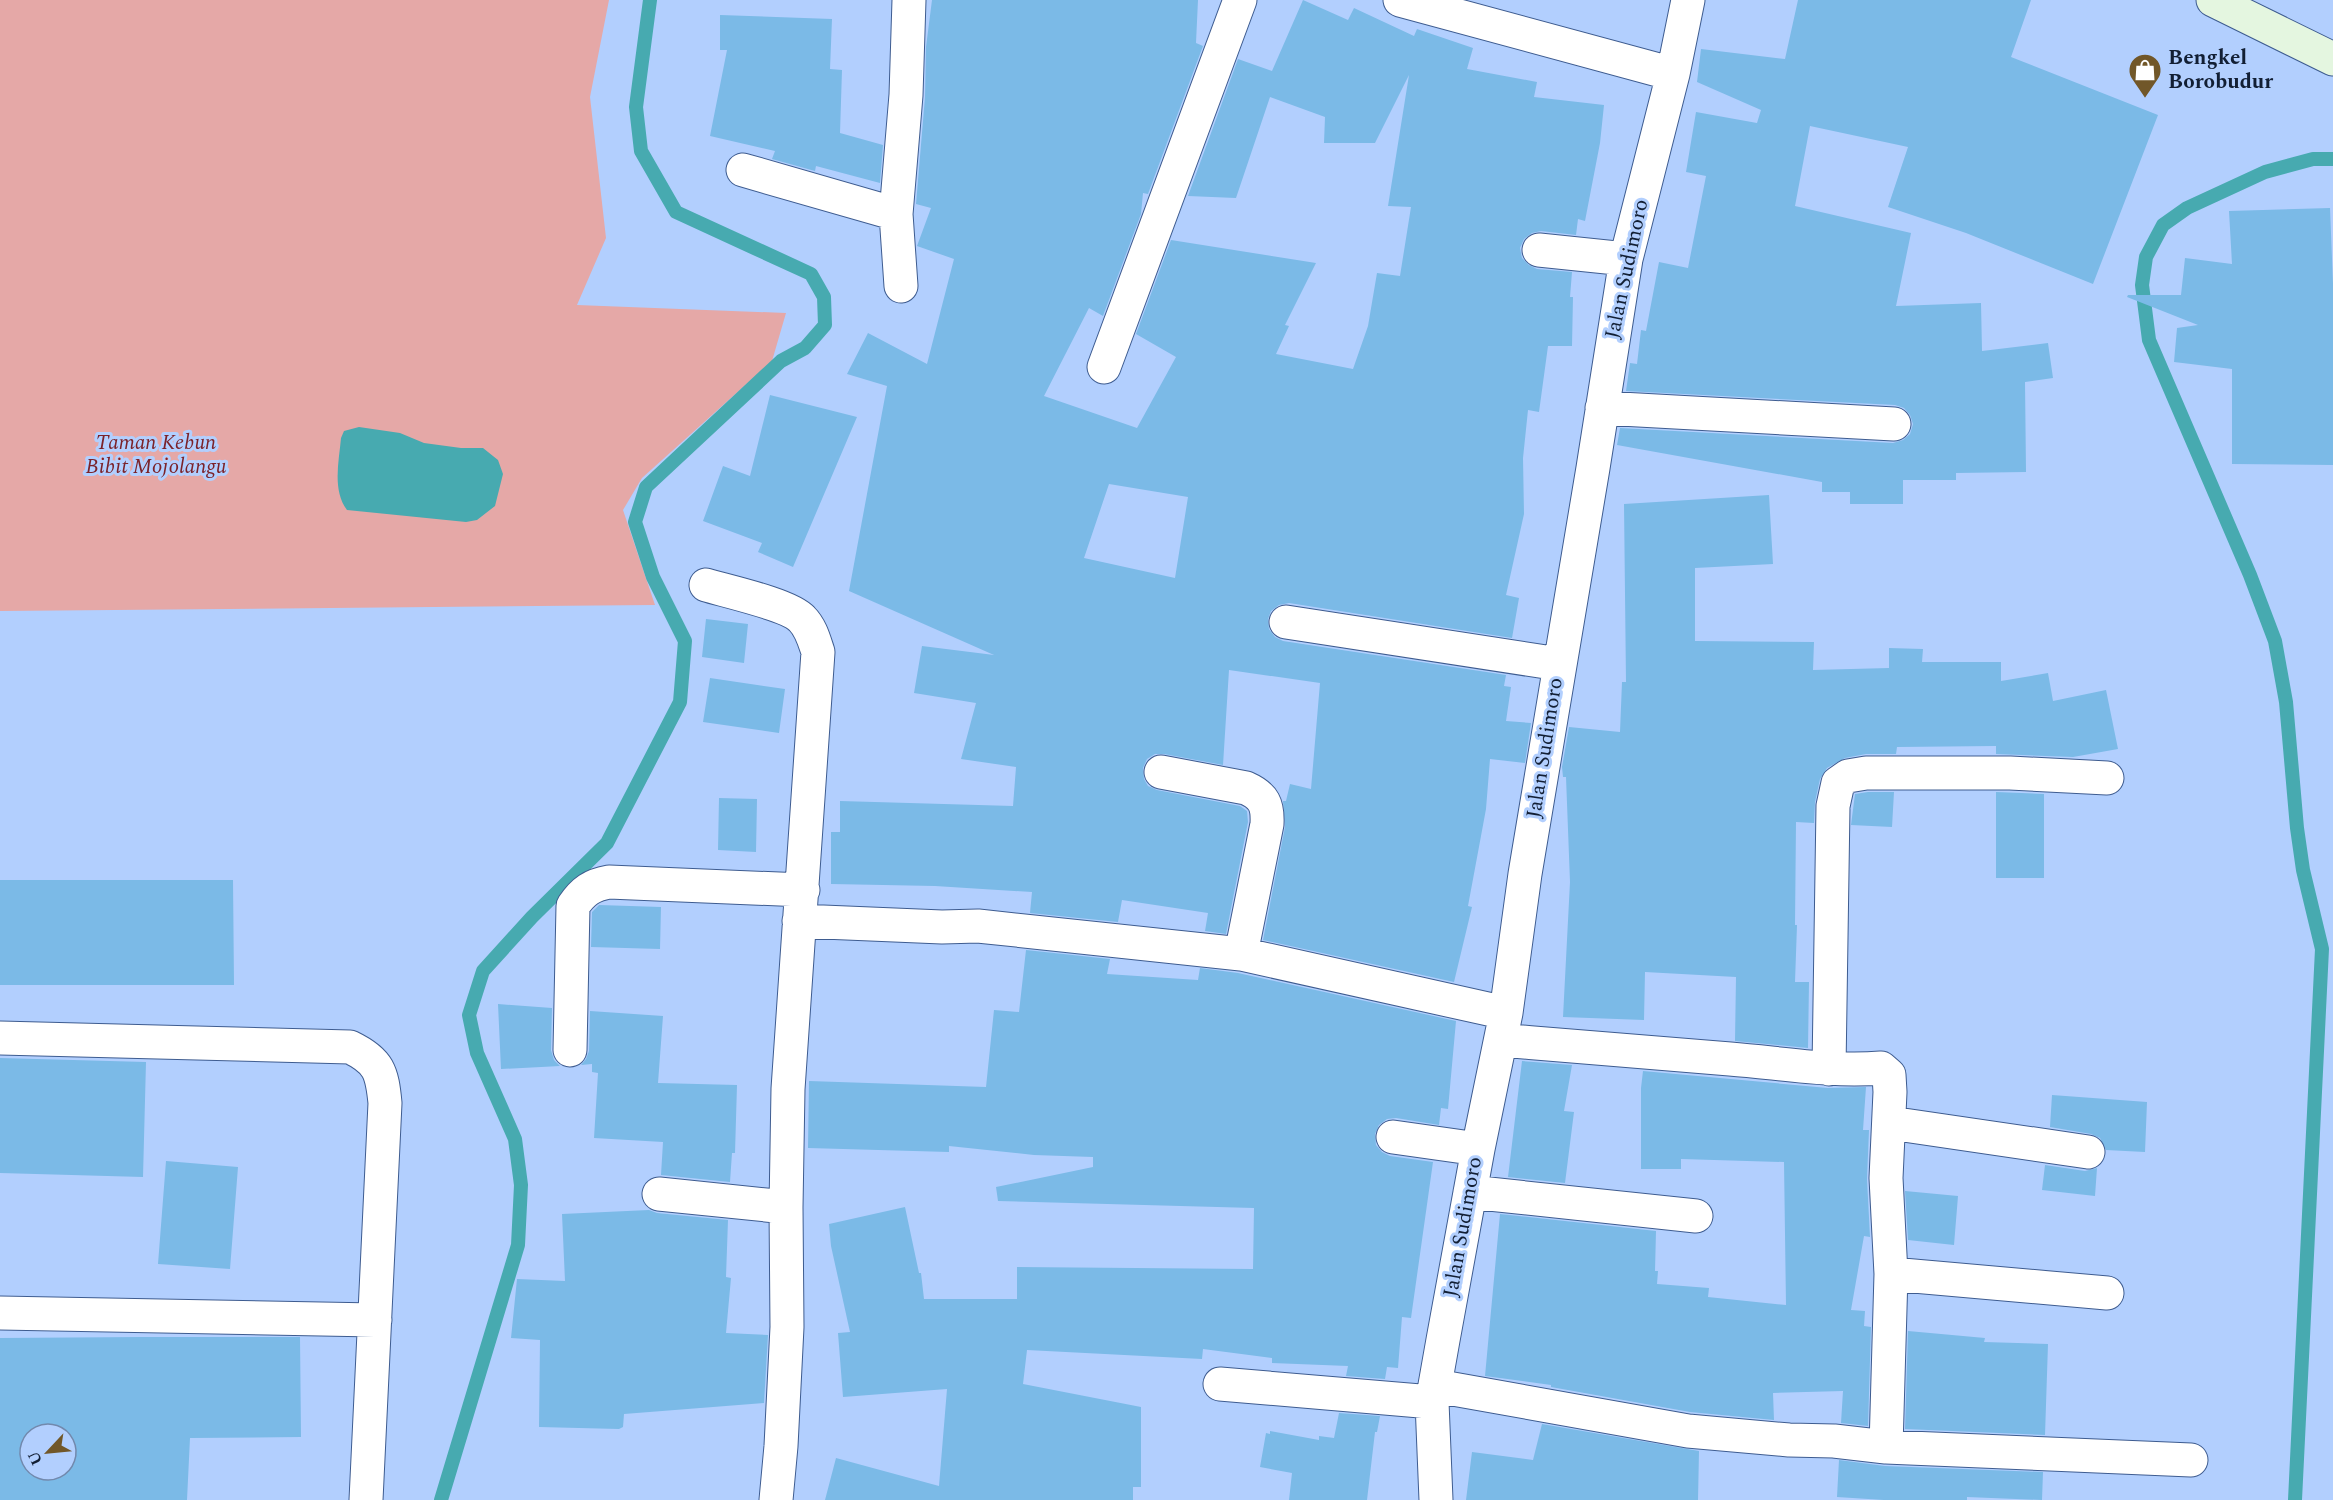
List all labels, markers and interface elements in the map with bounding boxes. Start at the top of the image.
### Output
place label: Bengkel Borobudur [2168,42,2273,98]
shop icon: Bengkel Borobudur [2127,52,2163,99]
street label: Jalan Sudimoro [1597,196,1657,342]
park label: Taman Kebun Bibit Mojolangu [86,427,226,483]
street label: Jalan Sudimoro [1518,675,1572,821]
street label: Jalan Sudimoro [1435,1154,1491,1300]
north arrow [18,1422,78,1482]
text: U [22,1447,49,1469]

